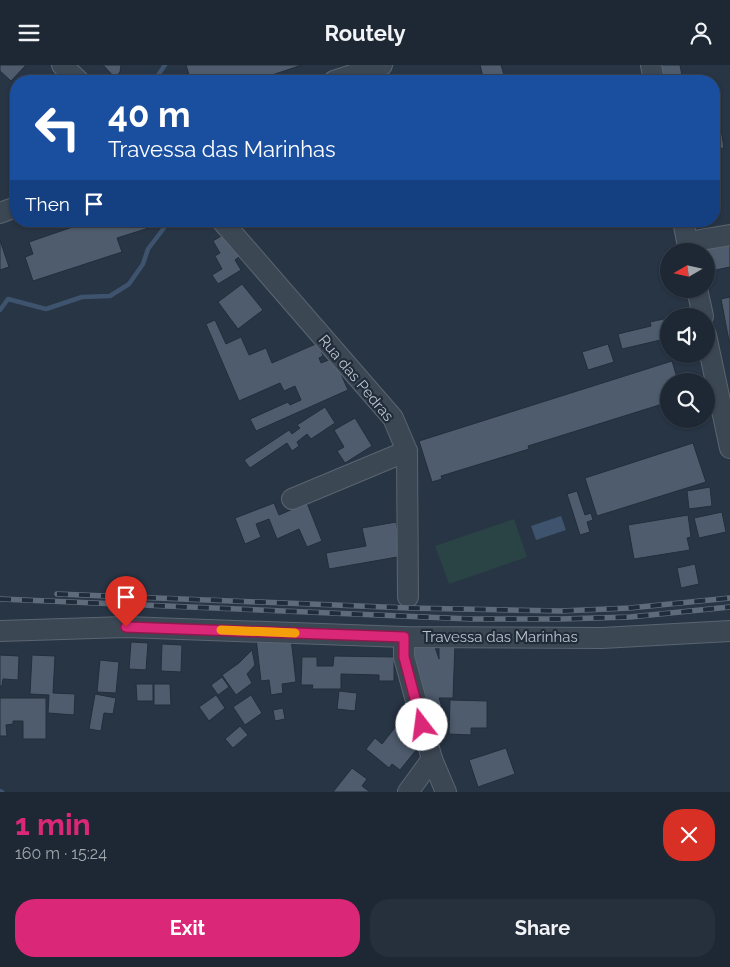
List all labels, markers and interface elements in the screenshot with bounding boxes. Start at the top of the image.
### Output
icon: menu [15,19,43,47]
icon: person [687,19,715,47]
text: Routely [324,20,406,46]
text: 40 m [108,94,190,135]
icon: left [25,95,90,160]
text: Travessa das Marinhas [108,136,336,162]
icon: arrive [80,190,108,218]
text: Then [25,193,70,215]
north arrow [660,243,715,297]
map controls [660,243,715,428]
button: sound [660,308,715,363]
street label: Rua das Pedras [315,331,397,425]
button: search [660,373,715,428]
pin [105,576,147,627]
icon: arrive [112,583,140,611]
street label: Travessa das Marinhas [422,628,578,646]
position arrow [395,698,447,750]
text: 1 min [15,807,91,842]
button: close [663,809,715,861]
text: 160 m · 15:24 [15,844,107,863]
button: Exit [15,899,360,957]
button: Share [370,899,715,957]

